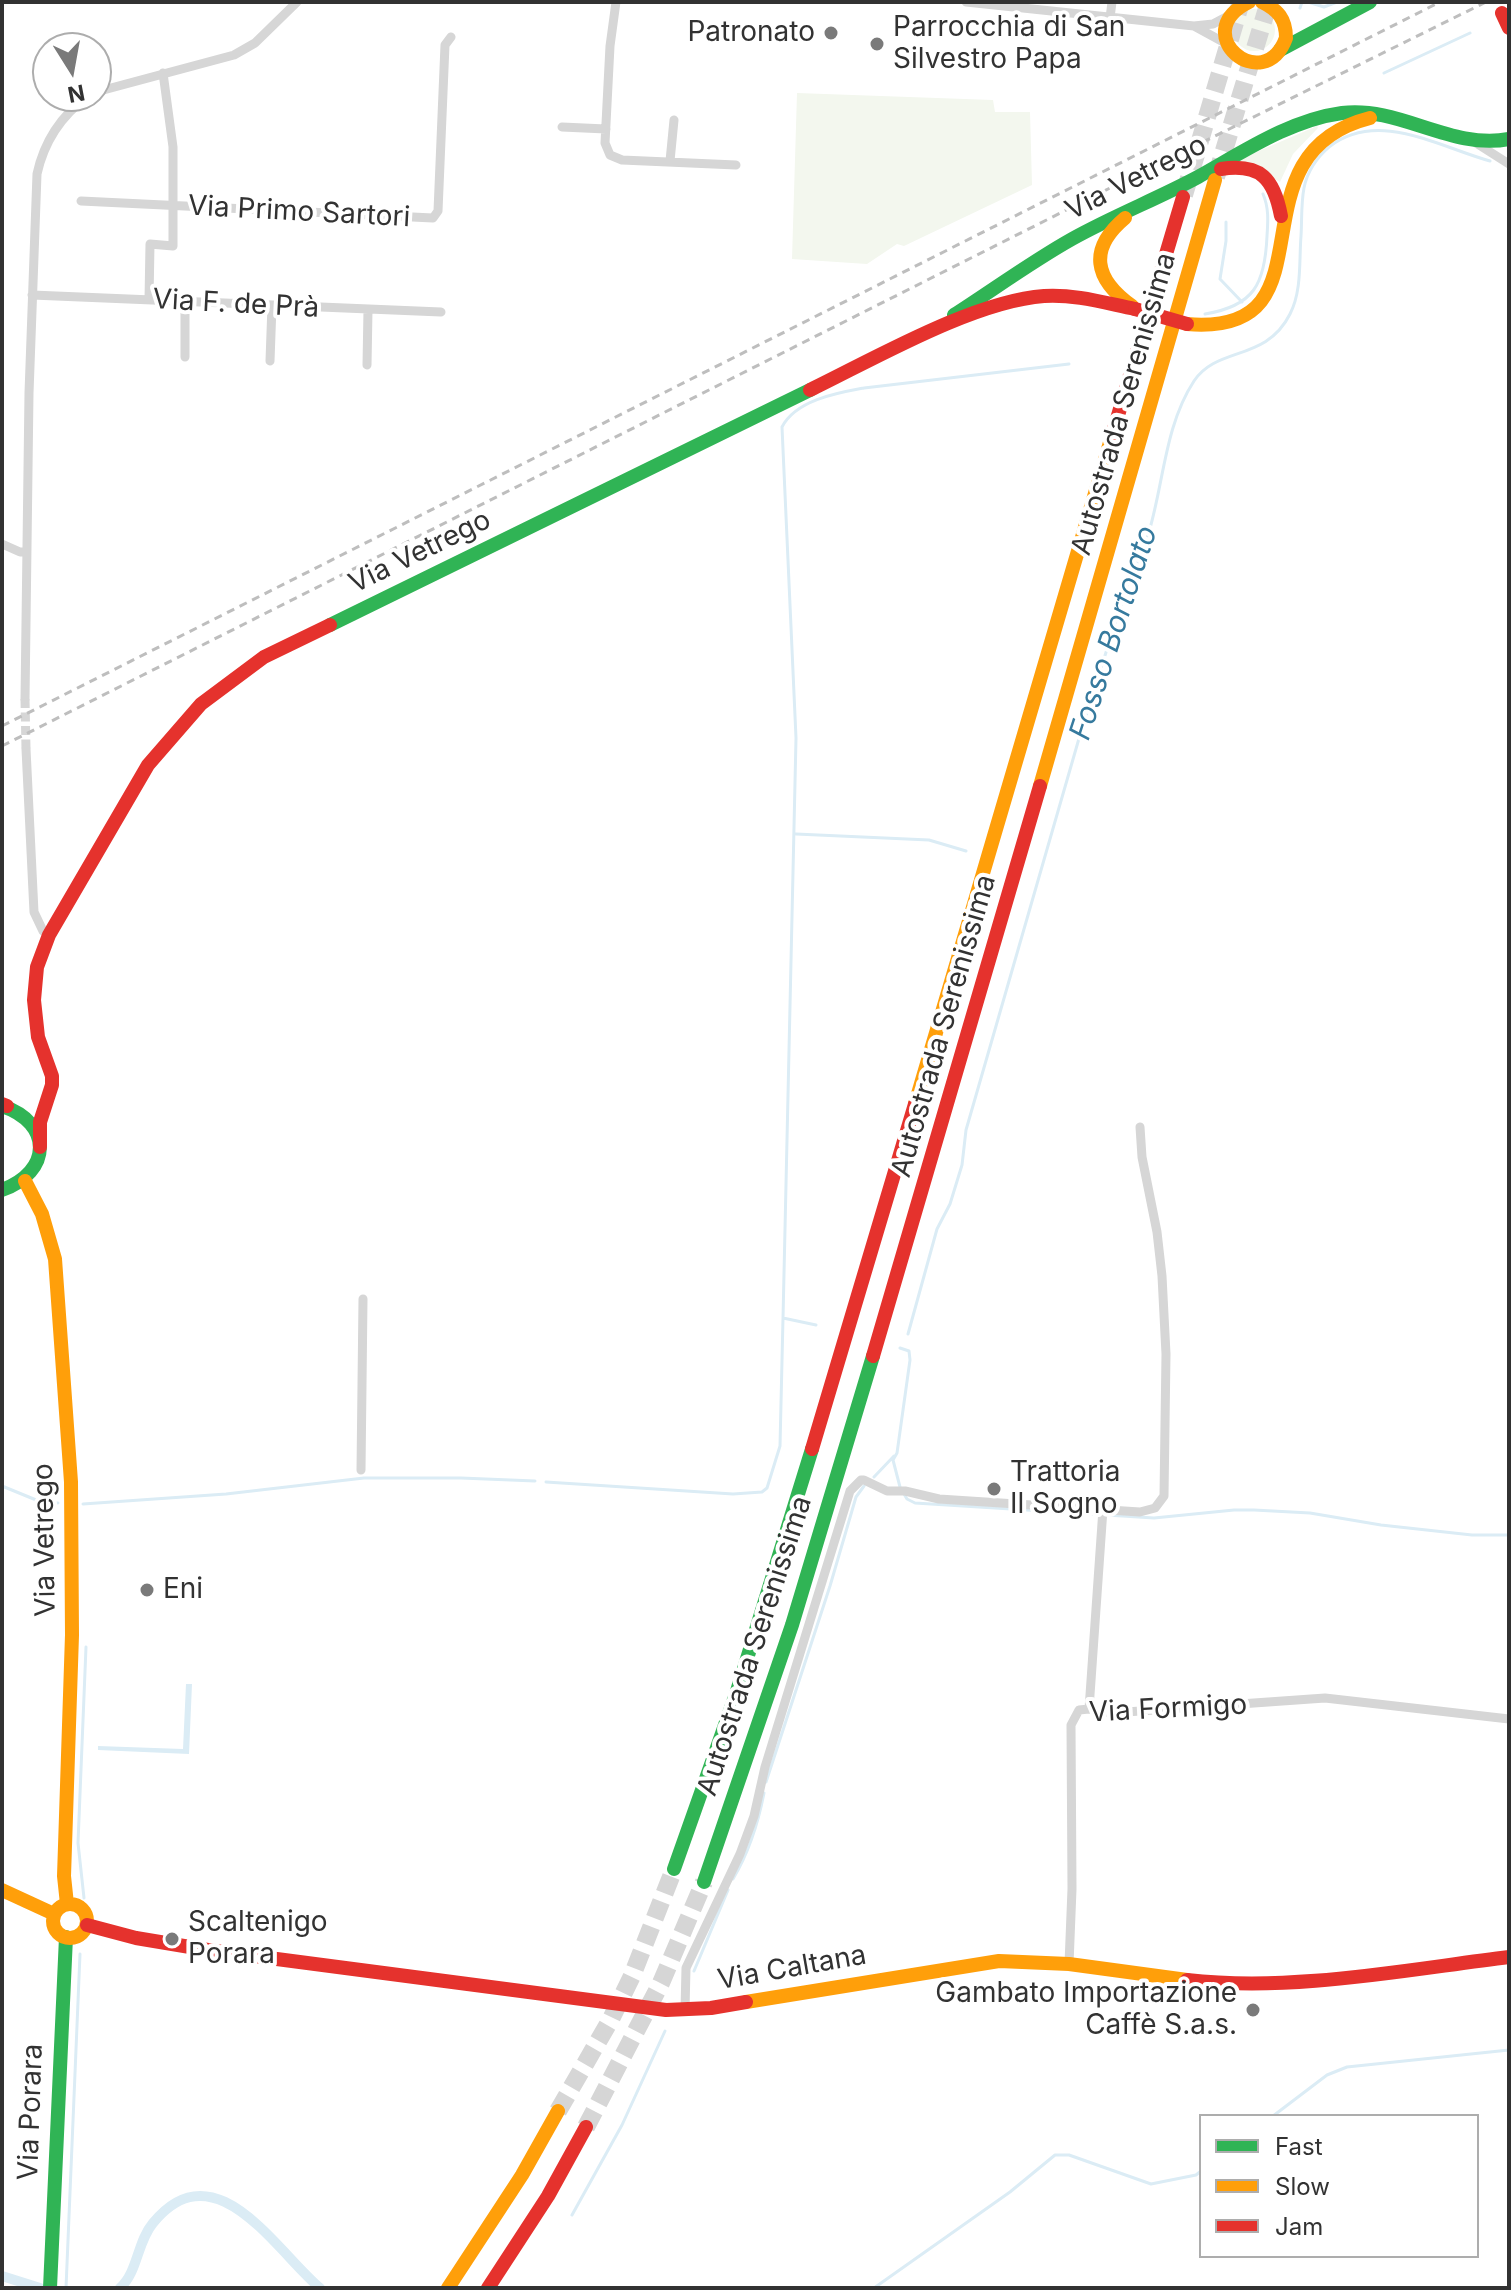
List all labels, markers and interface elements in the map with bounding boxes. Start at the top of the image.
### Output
place label: Parrocchia di San Silvestro Papa [893,11,1125,77]
place label: Patronato [687,16,815,50]
marker: Patronato [822,24,840,42]
north arrow [32,32,112,112]
marker: Parrocchia di San Silvestro Papa [868,35,886,53]
text: N [65,79,87,108]
street label: Via Vetrego [1060,128,1212,228]
street label: Via Primo Sartori [187,189,411,235]
street label: Autostrada Serenissima [1065,249,1183,559]
street label: Via F. de Prà [152,283,320,325]
street label: Via Vetrego [344,503,496,601]
water label: Fosso Bortolato [1062,521,1166,745]
street label: Autostrada Serenissima [885,871,1003,1181]
place label: Trattoria Il Sogno [1010,1456,1120,1522]
street label: Via Vetrego [27,1463,63,1617]
marker: Trattoria Il Sogno [985,1480,1003,1498]
street label: Autostrada Serenissima [691,1492,819,1800]
place label: Eni [163,1573,203,1607]
marker: Eni [138,1581,156,1599]
street label: Via Formigo [1088,1688,1248,1730]
place label: Scaltenigo Porara [188,1906,328,1972]
marker: Scaltenigo Porara [163,1930,181,1948]
street label: Via Caltana [715,1938,869,1998]
place label: Gambato Importazione Caffè S.a.s. [935,1977,1237,2043]
marker: Gambato Importazione Caffè S.a.s. [1244,2001,1262,2019]
street label: Via Porara [12,2043,50,2181]
legend [1199,2114,1479,2258]
text: Fast [1275,2132,1323,2161]
text: Slow [1275,2172,1330,2201]
text: Jam [1275,2212,1323,2241]

